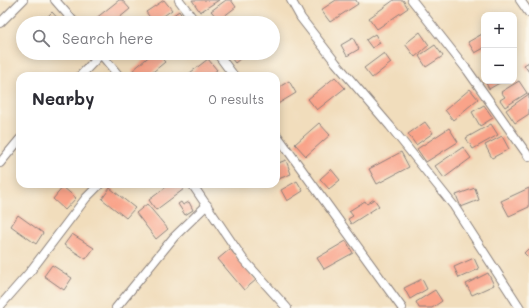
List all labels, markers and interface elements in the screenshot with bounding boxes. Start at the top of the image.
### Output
map controls [481,12,517,84]
button: + [481,12,517,48]
search box [16,16,280,60]
icon: search [30,27,52,49]
text: Search here [62,28,153,48]
button: − [481,48,517,84]
text: Nearby [32,87,94,109]
text: 0 results [209,90,264,107]

